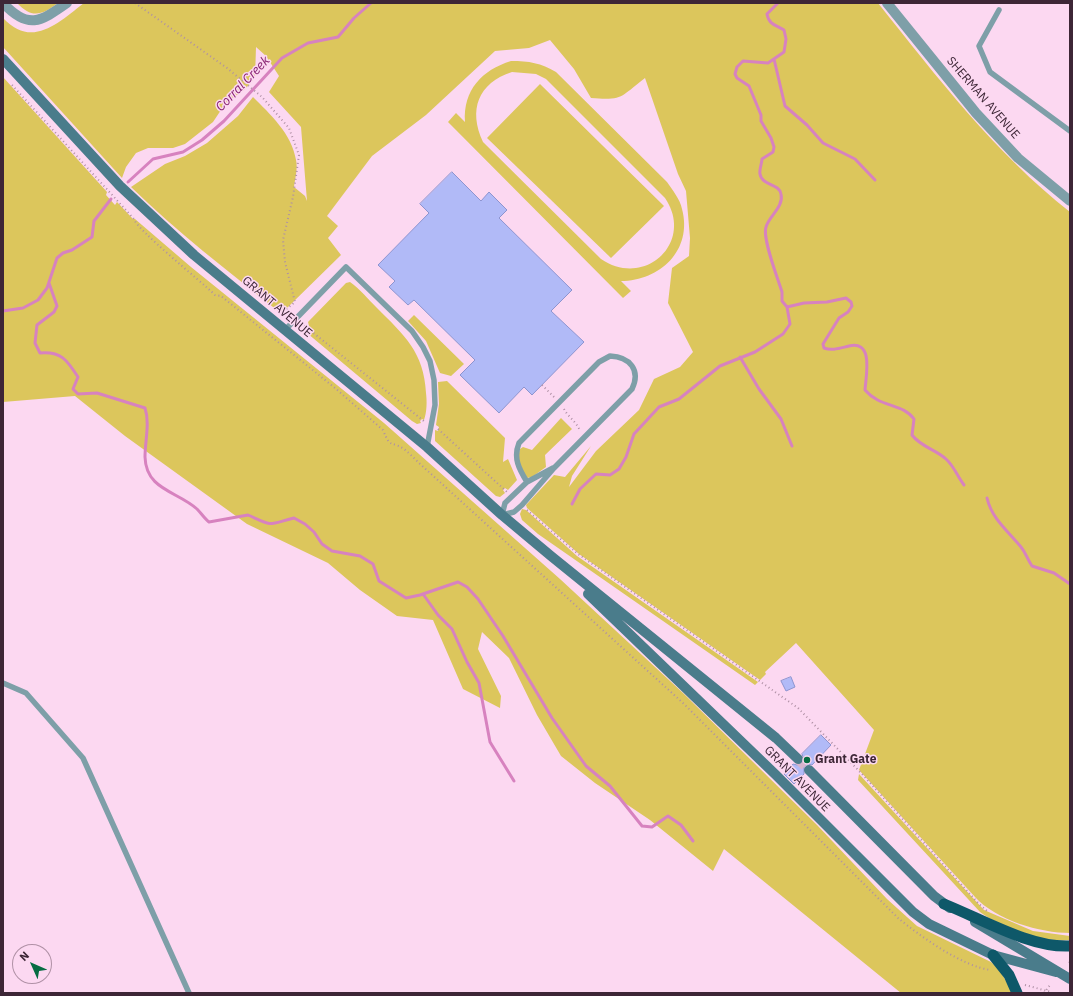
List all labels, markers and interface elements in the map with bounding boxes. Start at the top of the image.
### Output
water label: Corral Creek [213,53,273,115]
street label: SHERMAN AVENUE [943,54,1023,142]
street label: GRANT AVENUE [239,274,315,340]
street label: GRANT AVENUE [761,743,833,815]
place label: Grant Gate [815,753,876,767]
marker: Grant Gate [802,755,812,765]
north arrow [12,944,52,984]
text: N [16,948,32,964]

